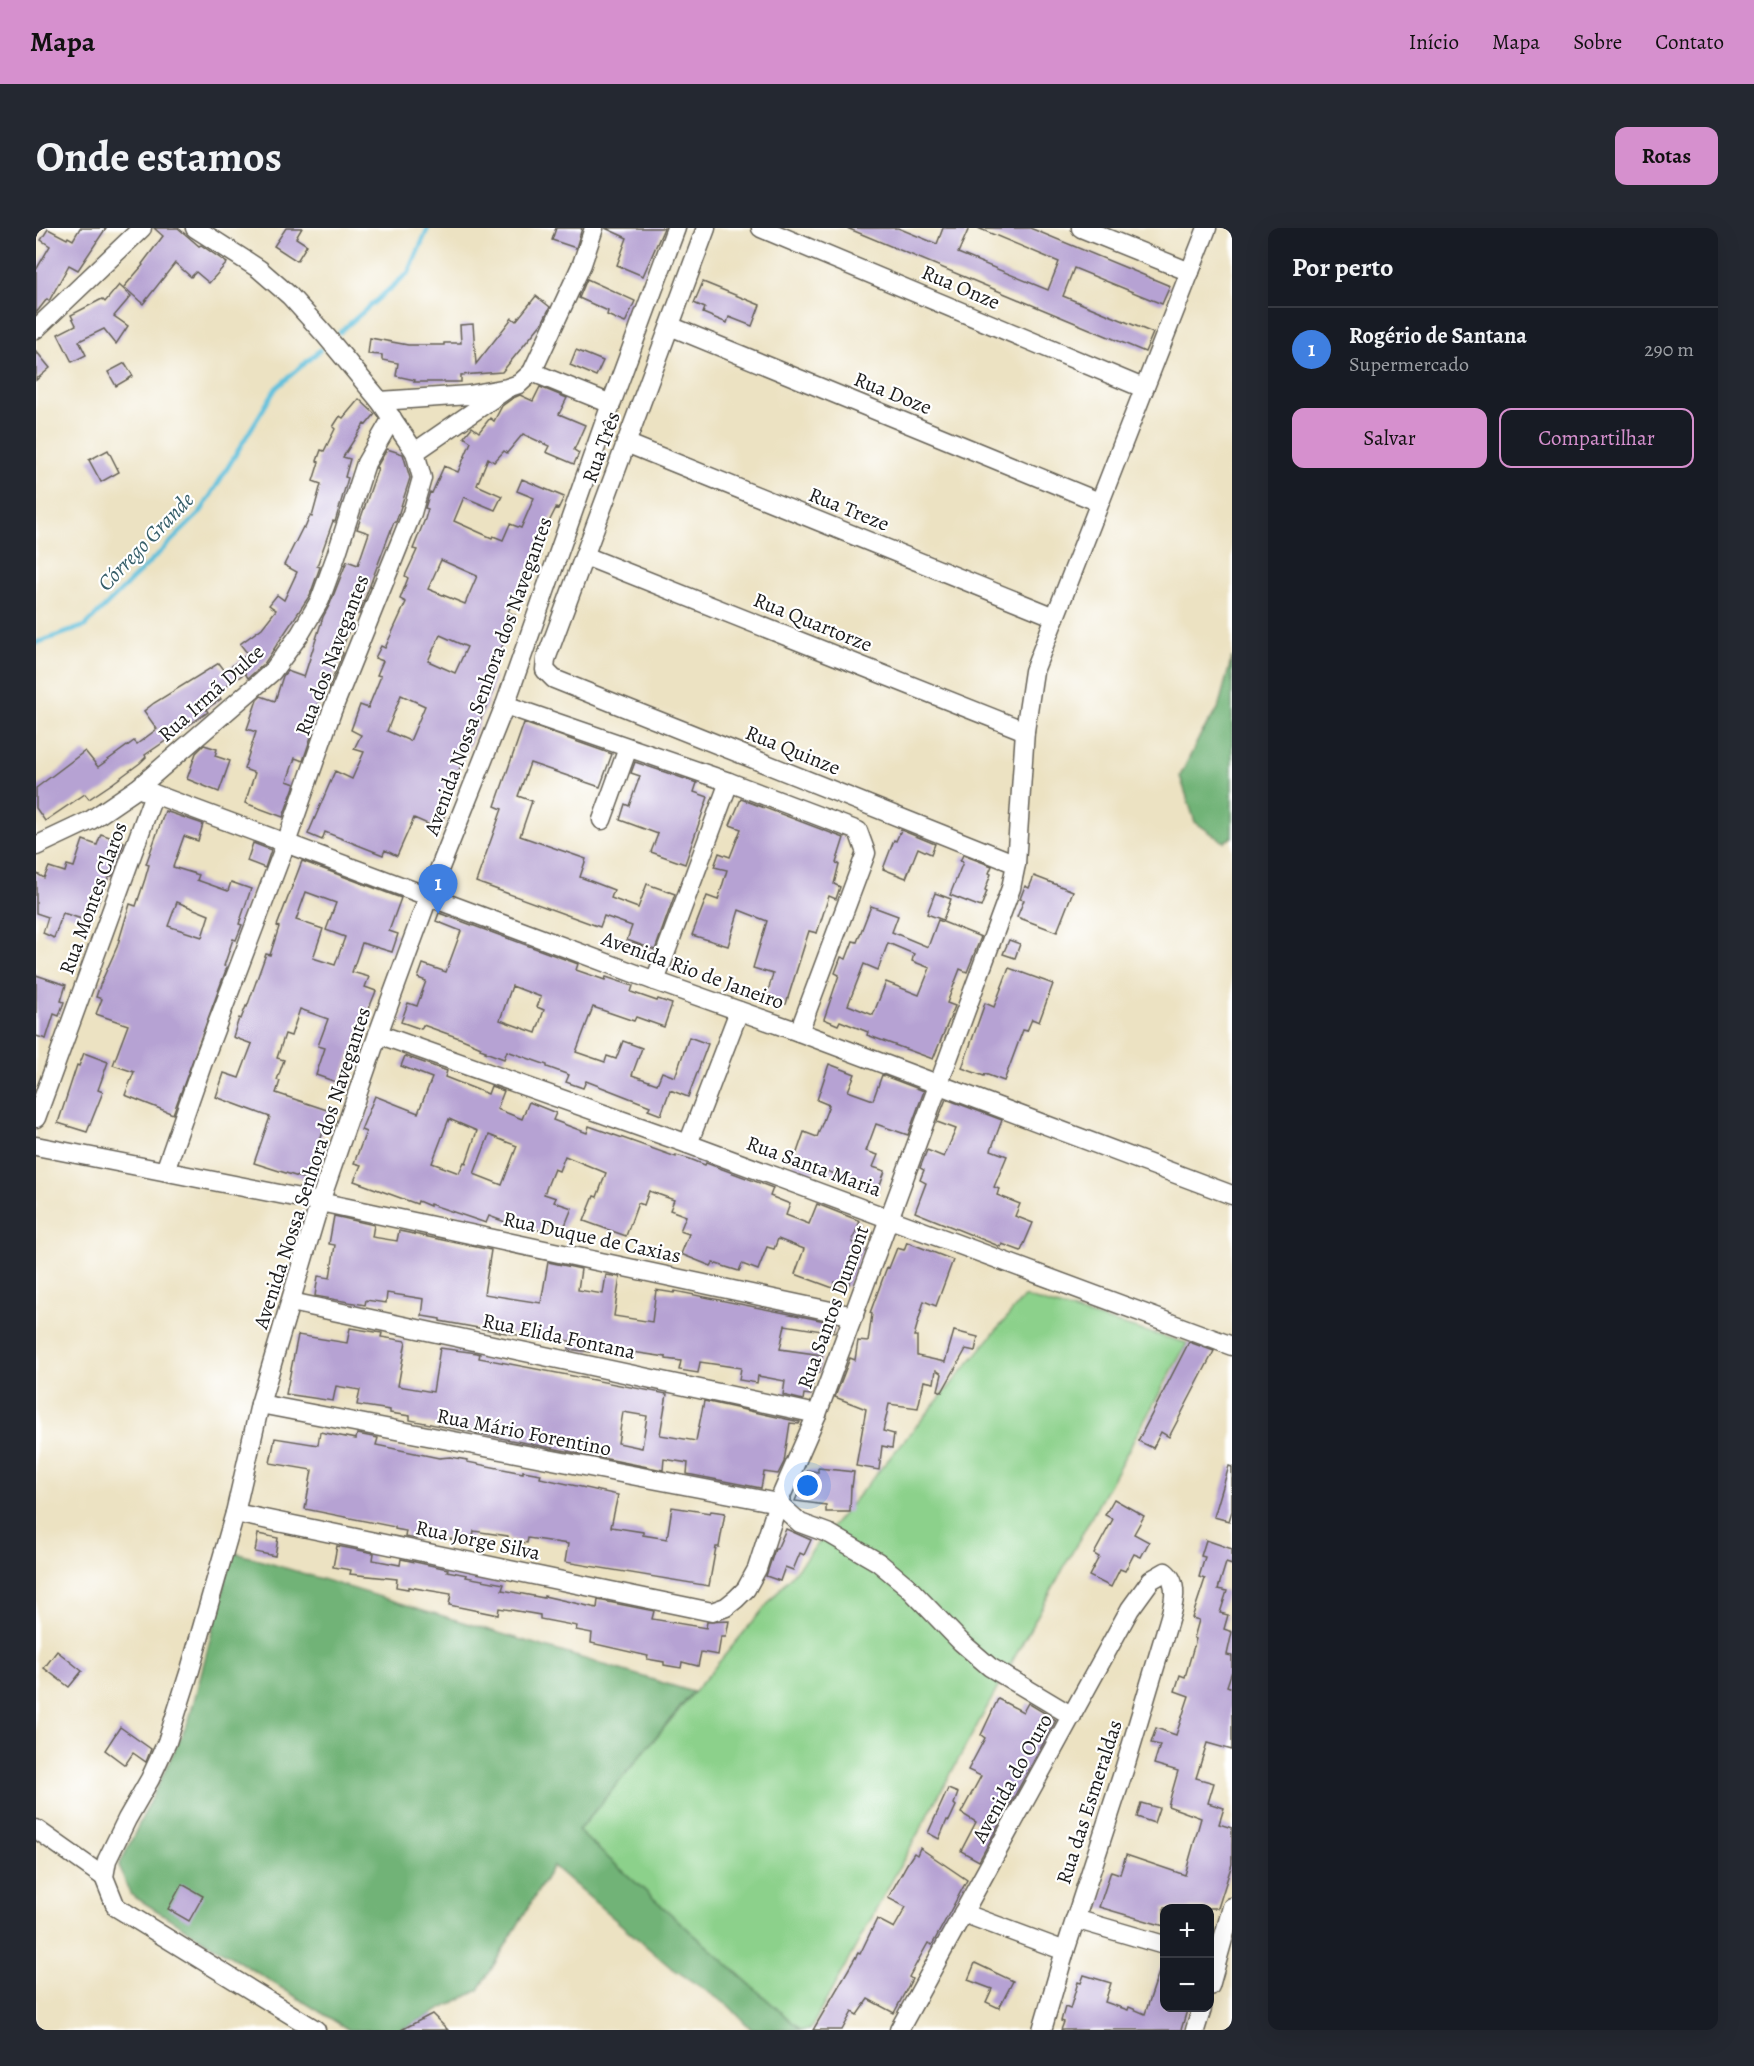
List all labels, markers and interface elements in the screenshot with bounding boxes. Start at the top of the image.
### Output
text: Mapa [30,23,95,61]
text: Início [1409,28,1459,56]
text: Mapa [1492,28,1540,56]
text: Sobre [1573,28,1622,56]
text: Contato [1655,28,1724,56]
button: Rotas [1615,127,1718,185]
text: Onde estamos [36,128,282,185]
text: Por perto [1292,250,1393,285]
street label: Rua Onze [918,258,1004,316]
text: Rogério de Santana [1349,321,1527,351]
text: 1 [1308,336,1315,363]
text: 290 m [1644,336,1694,363]
text: Supermercado [1349,351,1469,378]
street label: Rua Doze [850,365,936,421]
street label: Rua Três [575,407,627,487]
button: Salvar [1292,408,1487,468]
button: Compartilhar [1499,408,1694,468]
street label: Rua Treze [805,480,893,538]
water label: Córrego Grande [91,486,201,598]
street label: Avenida Nossa Senhora dos Navegantes [417,513,559,840]
street label: Rua dos Navegantes [288,570,376,740]
street label: Rua Quartorze [749,585,877,659]
street label: Rua Irmã Dulce [152,638,270,748]
street label: Rua Quinze [741,718,845,782]
street label: Rua Montes Claros [52,818,134,978]
pin: 1 [418,864,458,914]
street label: Avenida Rio de Janeiro [597,924,788,1016]
street label: Avenida Nossa Senhora dos Navegantes [246,1003,377,1333]
street label: Rua Santa Maria [743,1129,885,1203]
street label: Rua Duque de Caxias [500,1204,684,1270]
street label: Rua Santos Dumont [790,1221,876,1393]
street label: Rua Elida Fontana [480,1306,638,1366]
street label: Rua Mário Forentino [434,1401,614,1463]
your location [793,1471,822,1500]
street label: Rua Jorge Silva [413,1513,543,1567]
street label: Avenida do Ouro [965,1709,1059,1848]
street label: Rua das Esmeraldas [1049,1716,1129,1888]
map controls [1160,1904,1214,2012]
button: + [1160,1904,1214,1958]
button: − [1160,1958,1214,2012]

